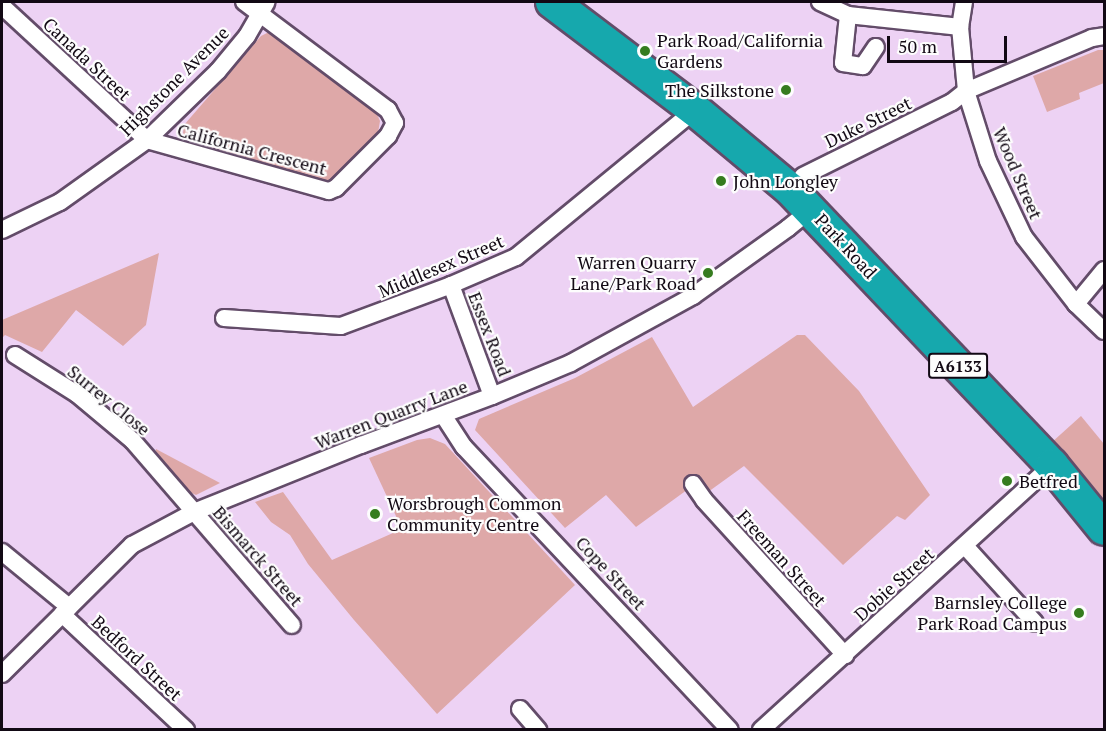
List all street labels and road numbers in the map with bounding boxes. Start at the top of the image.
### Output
street label: Canada Street [39,13,135,105]
street label: Highstone Avenue [115,22,233,140]
street label: Duke Street [821,92,915,152]
street label: California Crescent [175,119,329,179]
street label: Wood Street [989,124,1047,222]
street label: Park Road [811,209,881,283]
street label: Middlesex Street [375,230,507,302]
street label: Essex Road [464,289,516,379]
road number: A6133 [928,353,988,379]
street label: Surrey Close [63,360,155,440]
street label: Warren Quarry Lane [312,375,470,453]
street label: Bismarck Street [209,501,307,611]
street label: Freeman Street [733,505,831,611]
street label: Cope Street [571,532,651,614]
street label: Dobie Street [850,543,938,625]
street label: Bedford Street [88,611,186,705]

